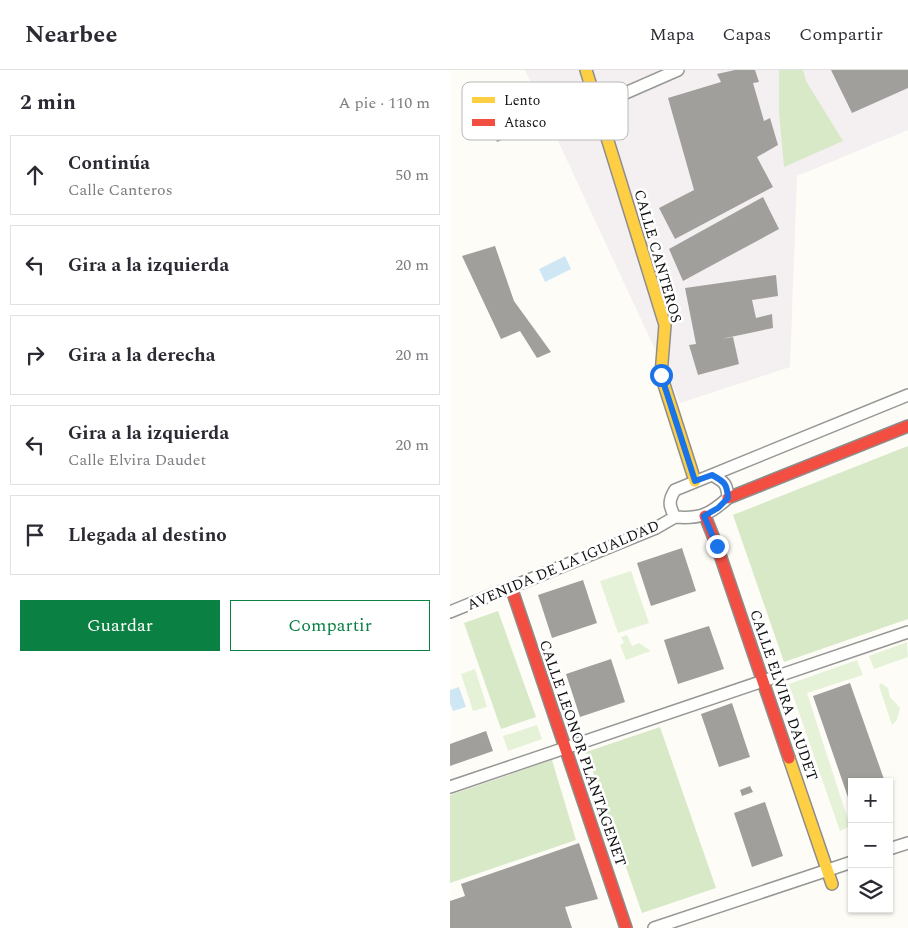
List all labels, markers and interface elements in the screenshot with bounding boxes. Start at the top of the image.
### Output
text: Nearbee [25,17,117,53]
text: Mapa [649,21,695,48]
text: Capas [723,21,771,48]
text: Compartir [799,21,883,48]
legend [462,82,628,140]
text: 2 min [20,87,76,119]
text: Lento [504,90,540,111]
text: A pie · 110 m [338,91,430,115]
text: Atasco [504,112,546,133]
text: Continúa [68,149,150,178]
icon: ahead [21,161,49,189]
text: 50 m [395,163,429,187]
text: Calle Canteros [68,178,173,202]
street label: CALLE CANTEROS [627,187,688,326]
icon: left [21,251,49,279]
text: Gira a la izquierda [68,251,229,280]
text: 20 m [395,253,429,277]
icon: right [21,341,49,369]
text: Gira a la derecha [68,341,215,370]
text: 20 m [395,343,429,367]
route start [650,364,673,387]
text: Gira a la izquierda [68,419,229,448]
icon: left [21,431,49,459]
text: 20 m [395,433,429,457]
text: Calle Elvira Daudet [68,448,206,472]
street label: AVENIDA DE LA IGUALDAD [463,514,663,617]
icon: arrive [21,521,49,549]
text: Llegada al destino [68,521,227,550]
route end [706,535,729,558]
button: Guardar [20,600,220,651]
button: Compartir [230,600,430,651]
street label: CALLE ELVIRA DAUDET [743,606,824,784]
street label: CALLE LEONOR PLANTAGENET [533,637,632,870]
map controls [848,778,893,913]
button: + [848,778,893,823]
button: − [848,823,893,868]
button: layers [848,868,893,913]

